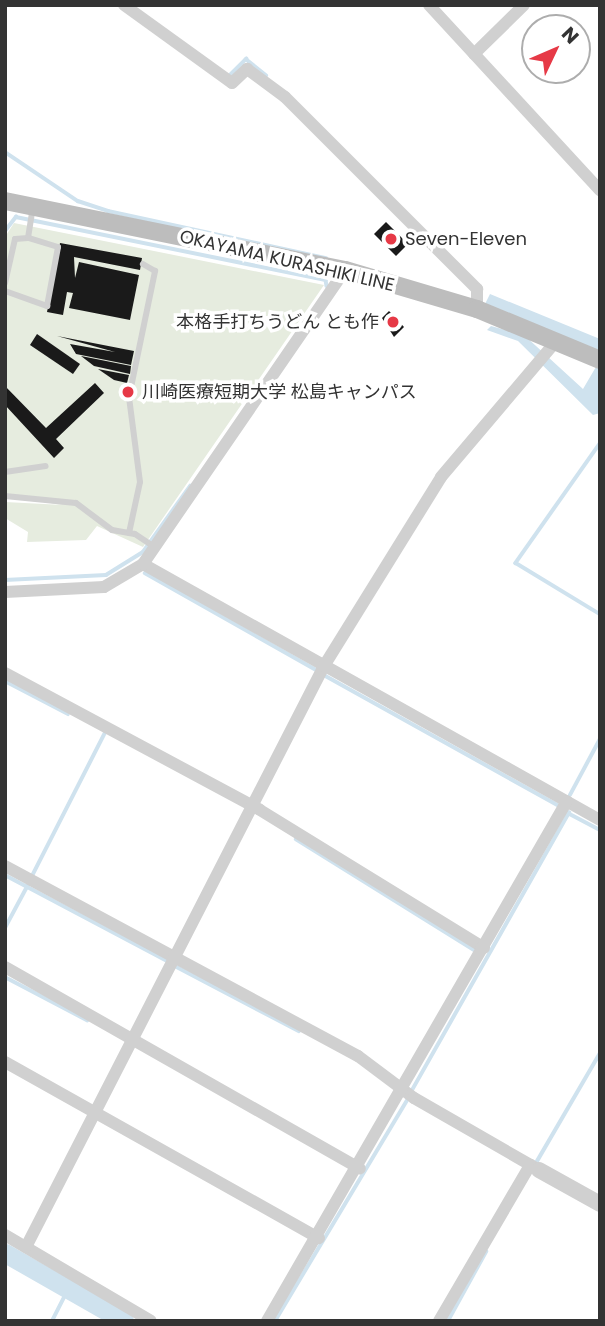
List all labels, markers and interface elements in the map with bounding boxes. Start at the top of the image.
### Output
north arrow [521,14,591,84]
text: N [555,21,585,50]
street label: OKAYAMA KURASHIKI LINE [178,226,396,296]
place label: Seven-Eleven [405,228,527,250]
marker: Seven-Eleven [383,231,399,247]
place label: 本格手打ちうどん とも作 [176,311,379,333]
marker: 本格手打ちうどん とも作 [385,314,401,330]
place label: 川崎医療短期大学 松島キャンパス [142,381,417,403]
marker: 川崎医療短期大学 松島キャンパス [120,384,136,400]

